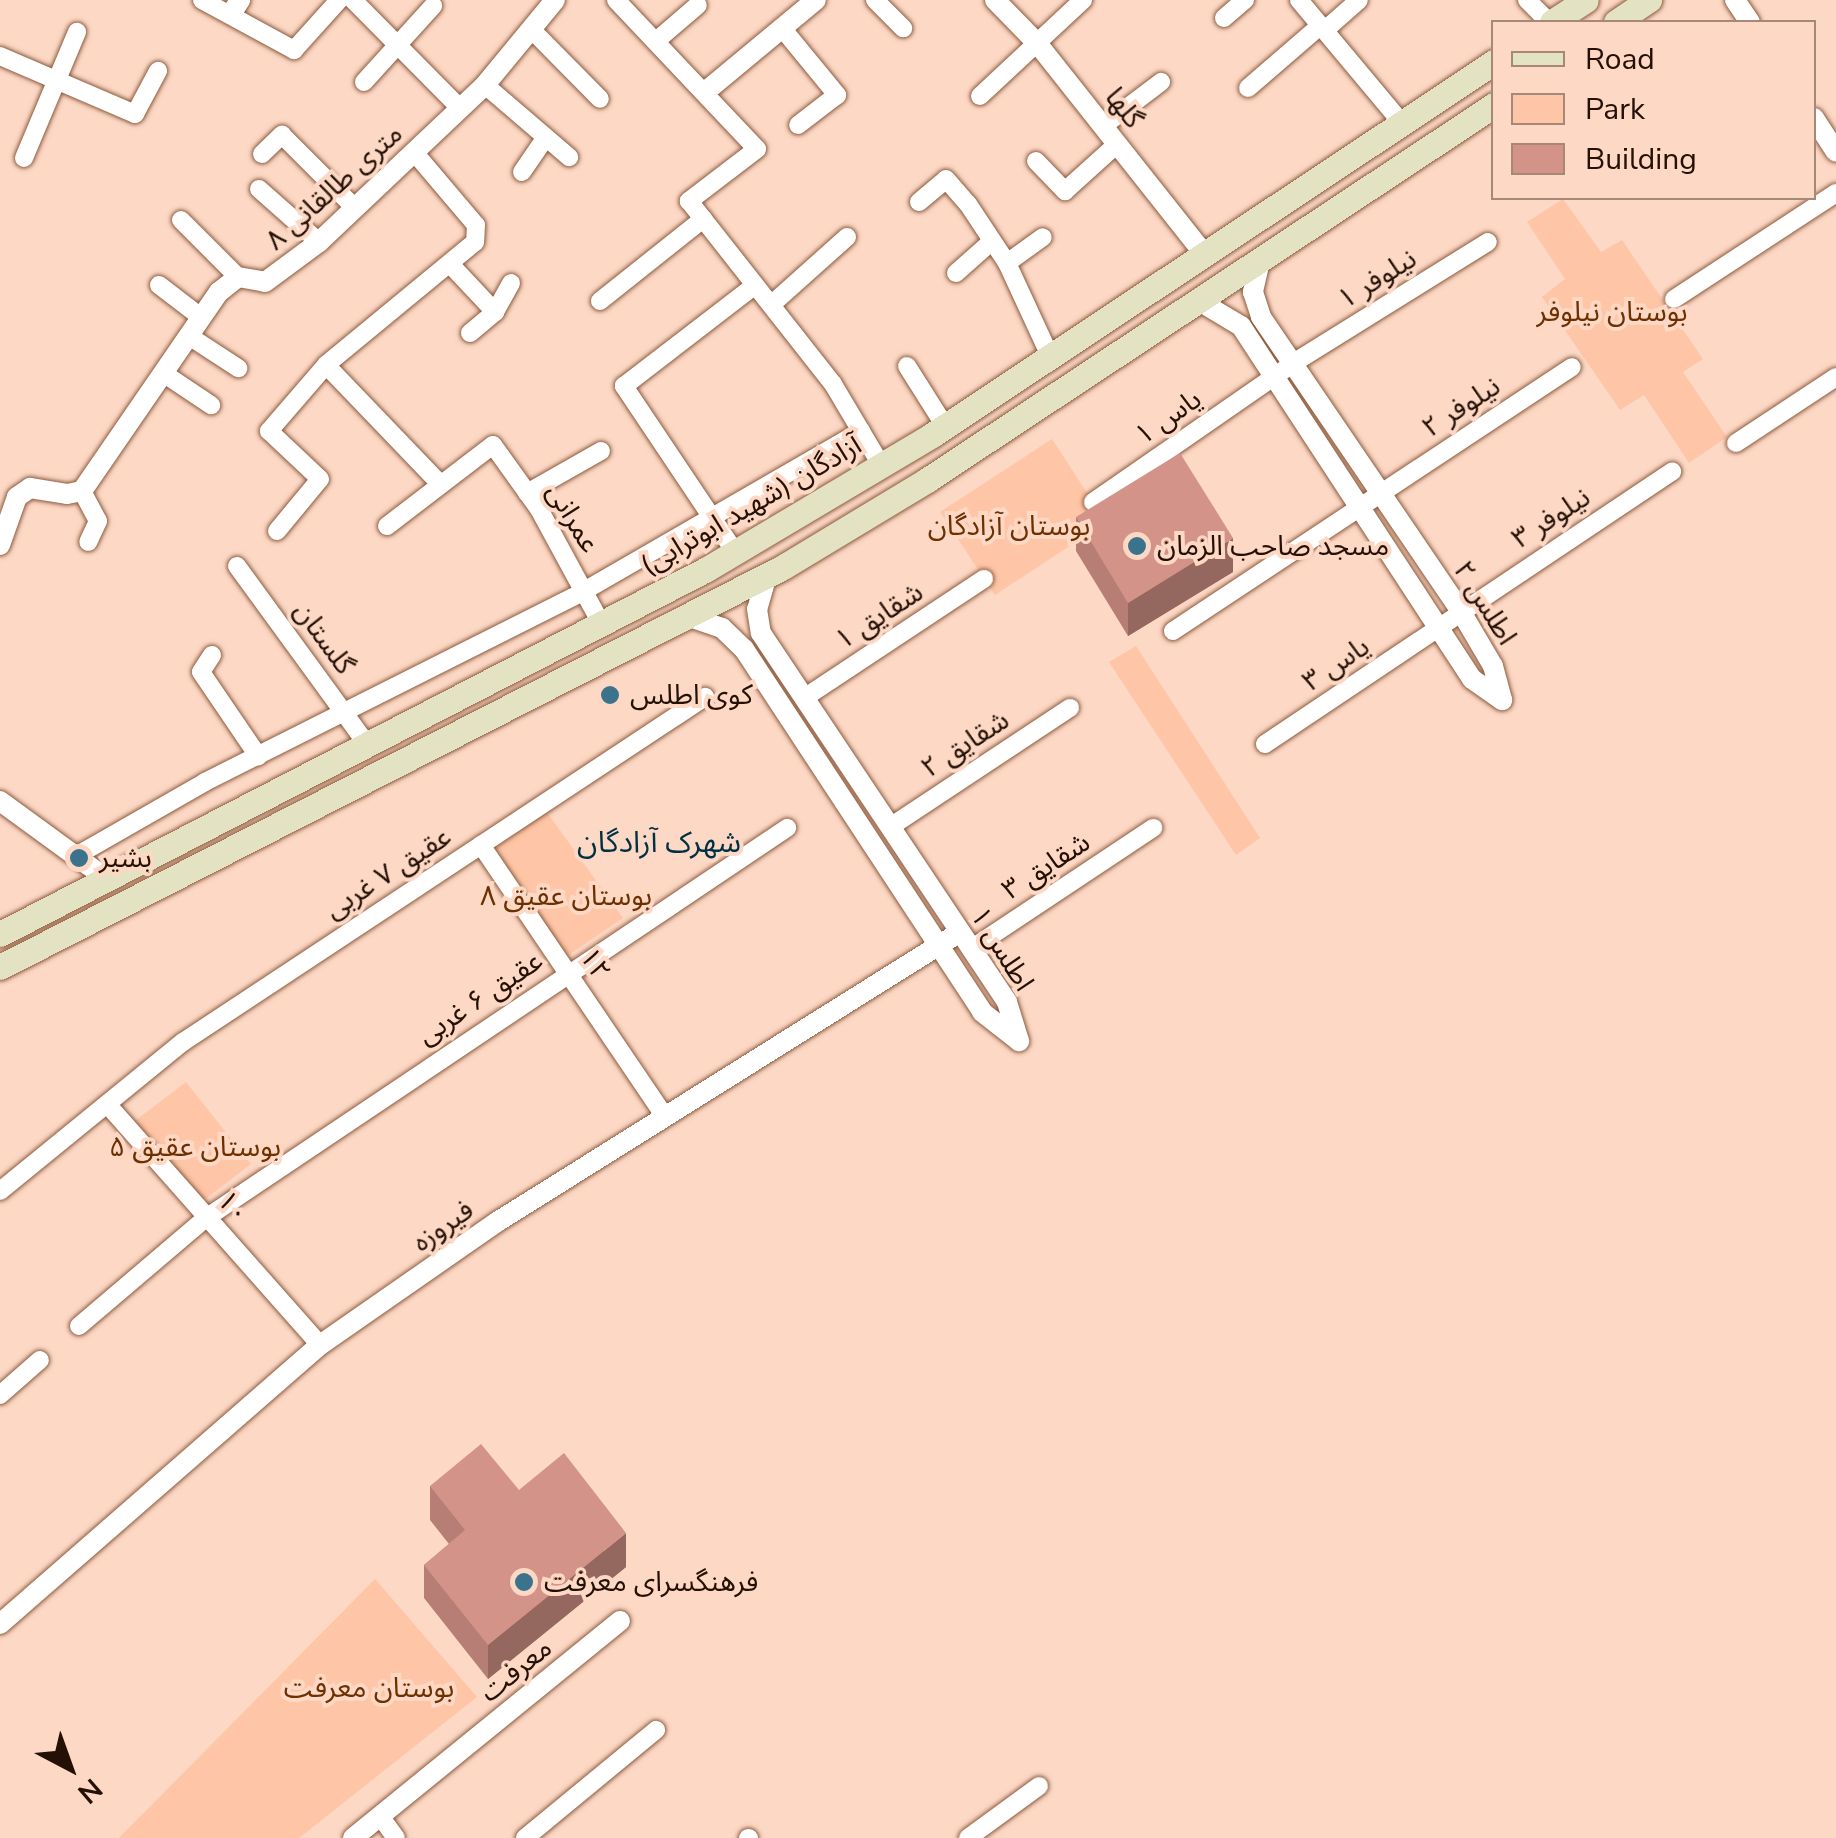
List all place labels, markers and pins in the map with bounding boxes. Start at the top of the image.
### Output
place label: مسجد صاحب الزمان [1157,529,1389,563]
marker: مسجد صاحب الزمان [1126,535,1148,557]
place label: کوی اطلس [630,678,753,712]
marker: کوی اطلس [599,684,621,706]
place label: بشیر [99,841,152,875]
marker: بشیر [68,847,90,869]
place label: فرهنگسرای معرفت [544,1565,758,1599]
marker: فرهنگسرای معرفت [513,1571,535,1593]

